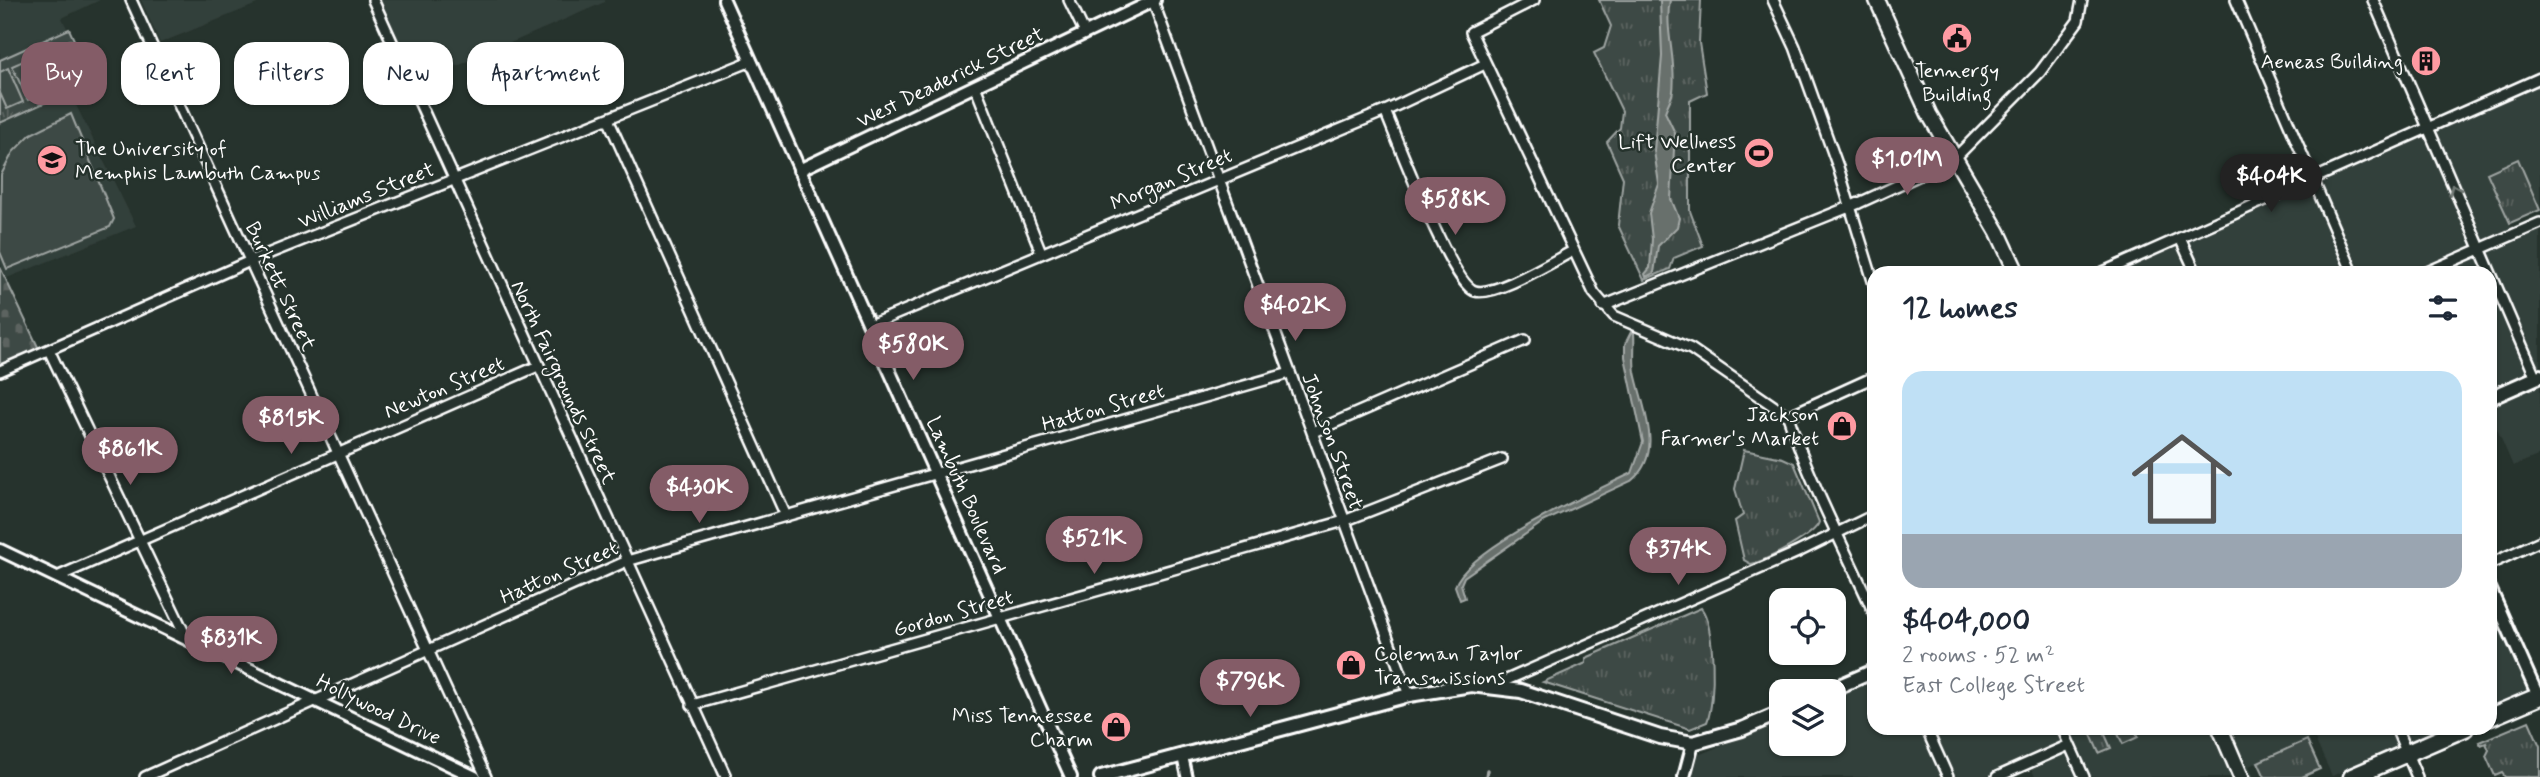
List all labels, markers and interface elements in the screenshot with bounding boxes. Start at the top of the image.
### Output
street label: West Deaderick Street [852,20,1049,135]
public building icon: Tennergy Building [1940,21,1974,55]
chip: Buy [21,42,107,105]
chip: Rent [121,42,220,105]
chip: Filters [234,42,349,105]
chip: New [363,42,453,105]
chip: Apartment [467,42,624,105]
building icon: Aeneas Building [2409,44,2443,78]
place label: Aeneas Building [2261,48,2403,76]
place label: Tennergy Building [1915,57,1999,111]
place label: Lift Wellness Center [1618,128,1736,180]
place label: The University of Memphis Lambuth Campus [75,135,321,187]
sports icon: Lift Wellness Center [1742,136,1776,170]
pin: $1.01M [1850,138,1964,197]
street label: Morgan Street [1106,142,1237,219]
school or university icon: The University of Memphis Lambuth Campus [35,143,69,177]
text: $1.01M [1871,145,1943,175]
pin: $404K [2222,154,2320,214]
street label: Williams Street [294,156,439,236]
text: $404K [2236,162,2306,192]
pin: $588K [1406,177,1504,237]
one-way arrow [2448,184,2462,196]
text: $588K [1421,185,1489,215]
street label: Burkett Street [238,217,322,356]
street label: North Fairgrounds Street [503,276,623,490]
pin: $402K [1246,284,1344,343]
text: 12 homes [1902,289,2018,328]
icon: filters [2424,289,2462,327]
text: $402K [1260,291,1330,321]
pin: $580K [864,322,962,382]
text: $580K [878,330,948,360]
street label: Newton Street [380,350,509,426]
street label: Johnson Street [1294,369,1370,514]
street label: Hatton Street [1038,377,1168,439]
pin: $815K [242,396,340,456]
place label: Jackson Farmer's Market [1661,401,1819,453]
text: $815K [258,404,324,434]
shop icon: Jackson Farmer's Market [1825,409,1859,443]
street label: Lambuth Boulevard [919,412,1013,578]
icon: home [2119,416,2245,542]
pin: $861K [81,428,179,487]
text: $861K [98,435,162,465]
pin: $430K [650,466,748,525]
text: $430K [666,473,732,503]
pin: $521K [1045,516,1143,576]
text: $521K [1062,524,1126,554]
pin: $374K [1629,528,1727,587]
street label: Hatton Street [496,534,623,611]
text: $374K [1645,535,1711,565]
street label: Gordon Street [890,583,1017,644]
map controls [1769,588,1846,756]
button: locate [1769,588,1846,665]
text: $404,000 [1902,602,2030,641]
pin: $831K [182,616,280,676]
text: $831K [200,624,262,654]
place label: Coleman Taylor Transmissions [1374,640,1523,692]
text: 2 rooms · 52 m² [1902,641,2055,671]
shop icon: Coleman Taylor Transmissions [1334,648,1368,682]
pin: $796K [1201,660,1299,719]
text: $796K [1216,667,1284,697]
street label: Hollywood Drive [312,668,446,752]
text: East College Street [1902,671,2085,701]
button: layers [1769,679,1846,756]
place label: Miss Tennessee Charm [952,702,1093,754]
shop icon: Miss Tennessee Charm [1099,710,1133,744]

